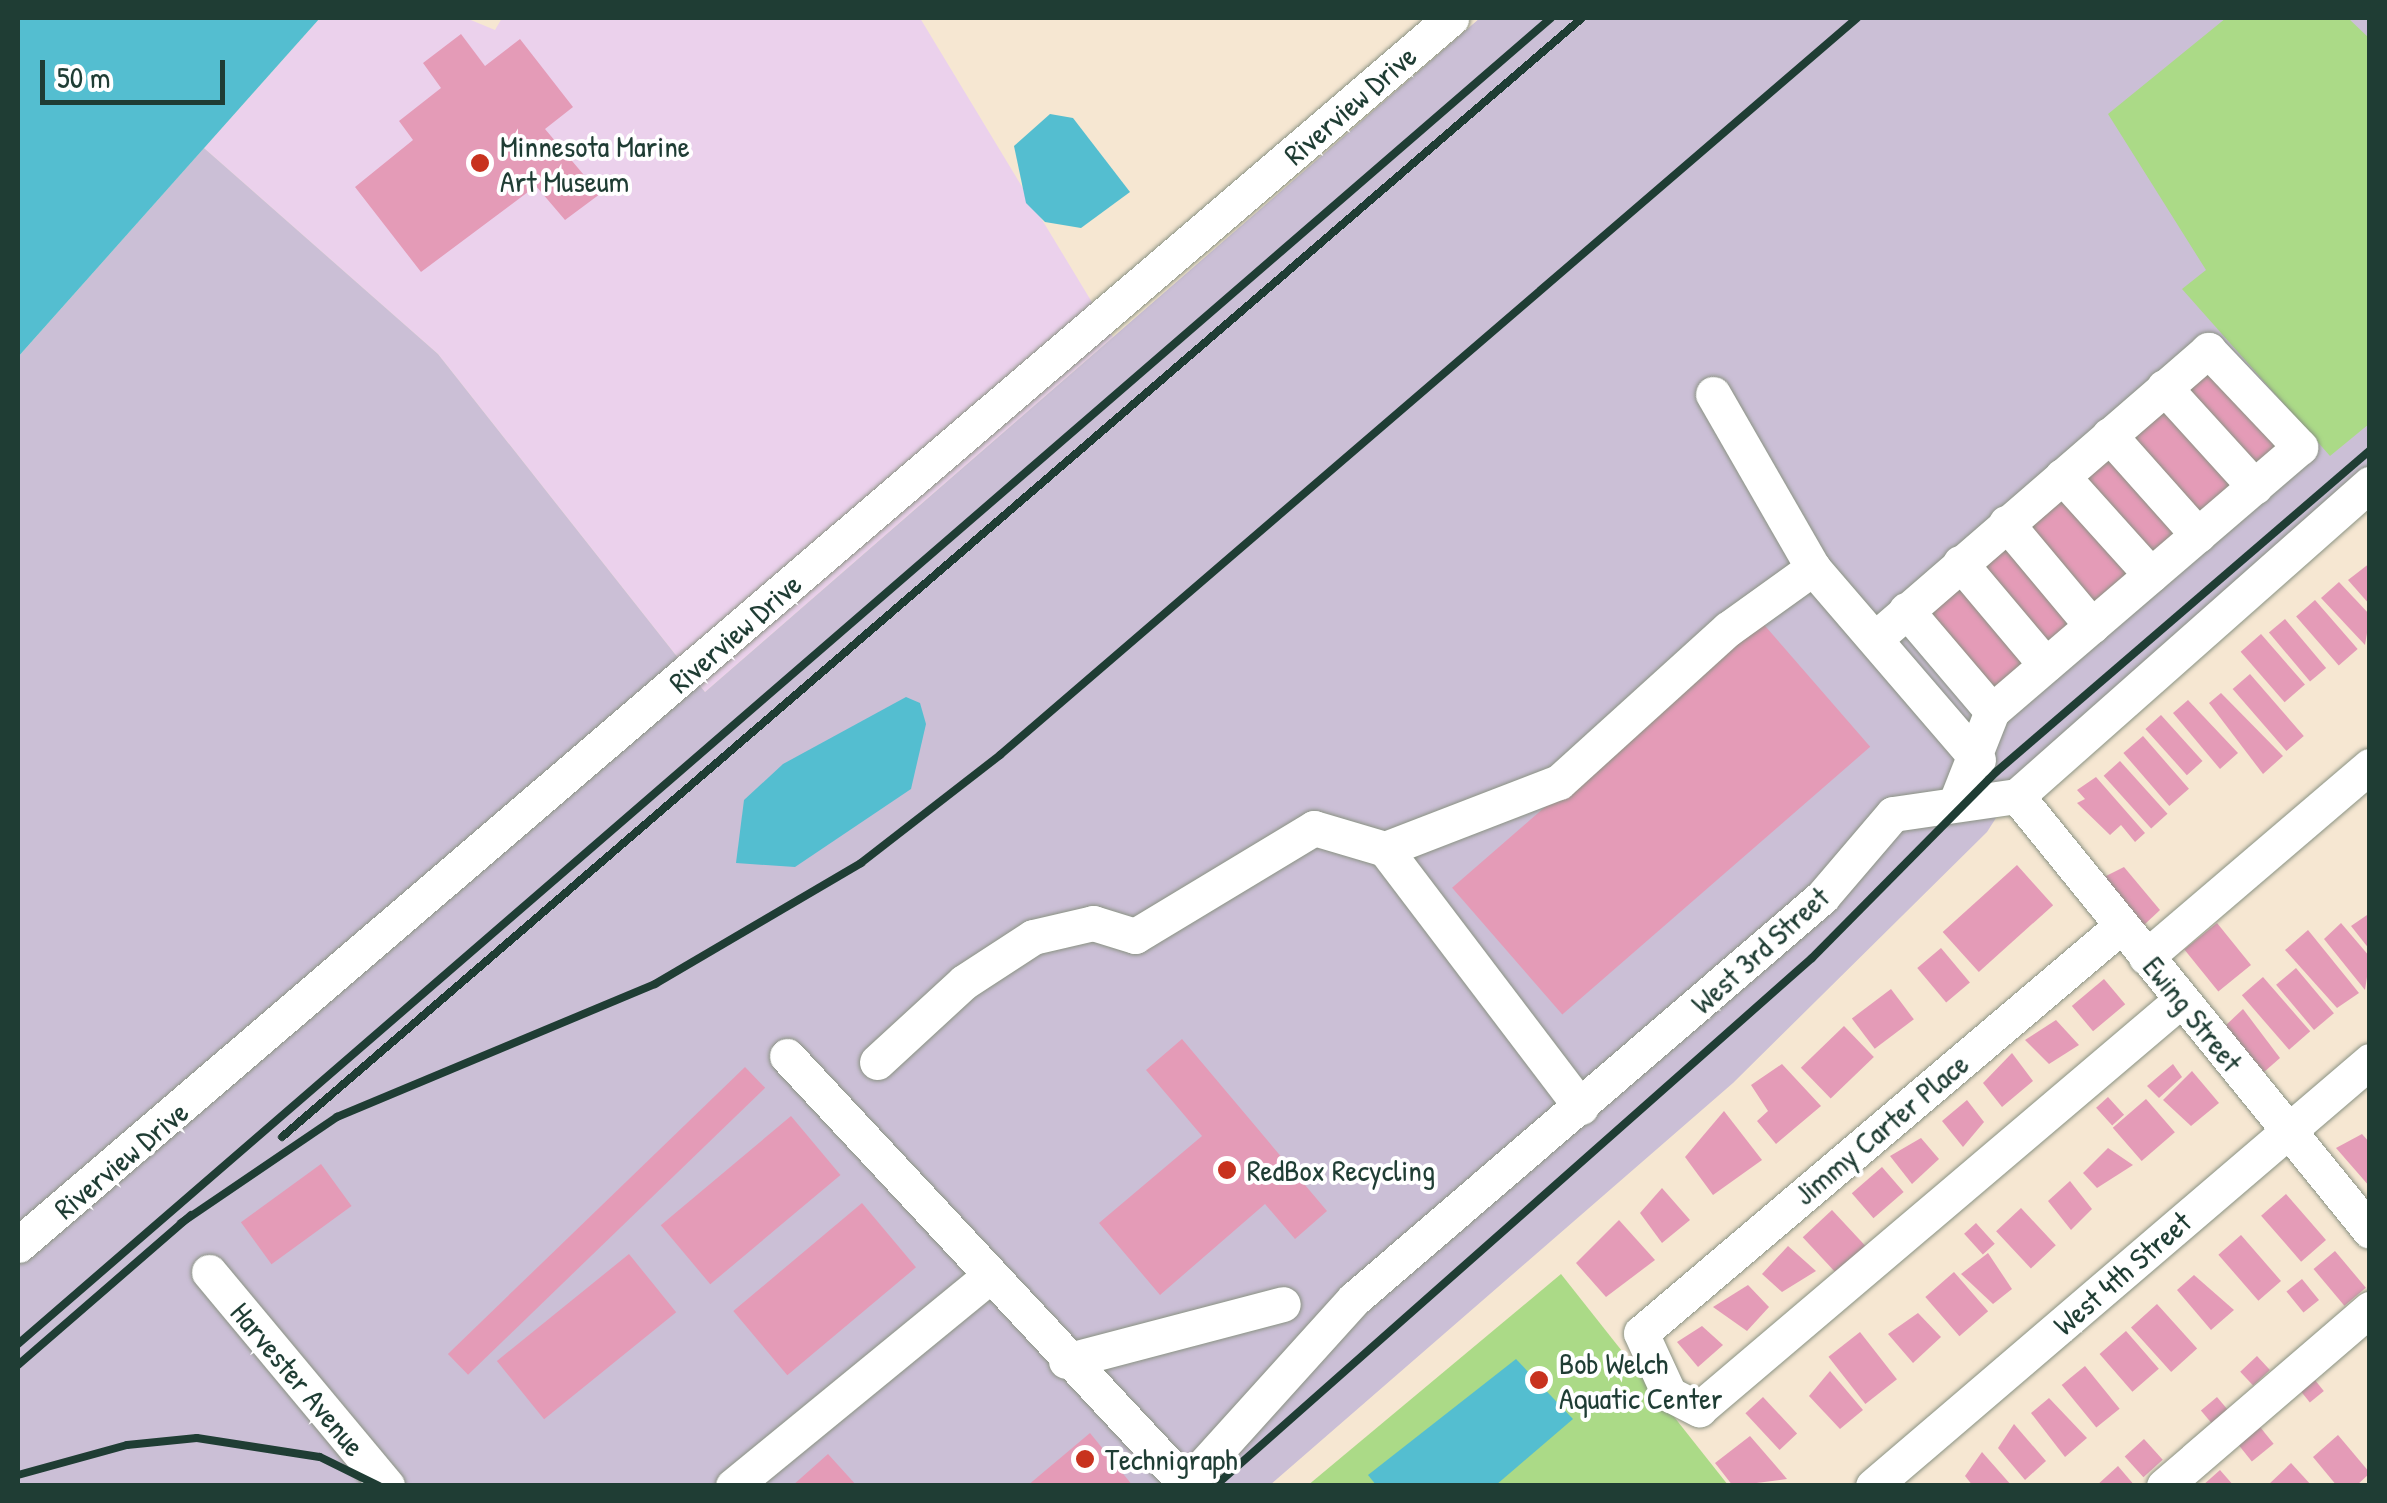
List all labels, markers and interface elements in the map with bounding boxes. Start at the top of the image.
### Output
street label: Riverview Drive [1276,38,1424,172]
scale bar [45,40,230,102]
text: 50 m [57,57,110,97]
place label: Minnesota Marine Art Museum [500,128,690,198]
marker: Minnesota Marine Art Museum [469,152,491,174]
street label: Riverview Drive [661,566,809,700]
street label: West 3rd Street [1684,879,1836,1021]
street label: Ewing Street [2136,949,2250,1079]
street label: Jimmy Carter Place [1787,1046,1975,1212]
street label: Riverview Drive [47,1094,195,1226]
place label: RedBox Recycling [1247,1152,1435,1188]
marker: RedBox Recycling [1216,1159,1238,1181]
street label: West 4th Street [2046,1204,2198,1342]
street label: Harvester Avenue [223,1295,373,1463]
place label: Bob Welch Aquatic Center [1559,1345,1723,1416]
marker: Bob Welch Aquatic Center [1528,1369,1550,1391]
place label: Technigraph [1105,1441,1238,1477]
marker: Technigraph [1074,1448,1096,1470]

